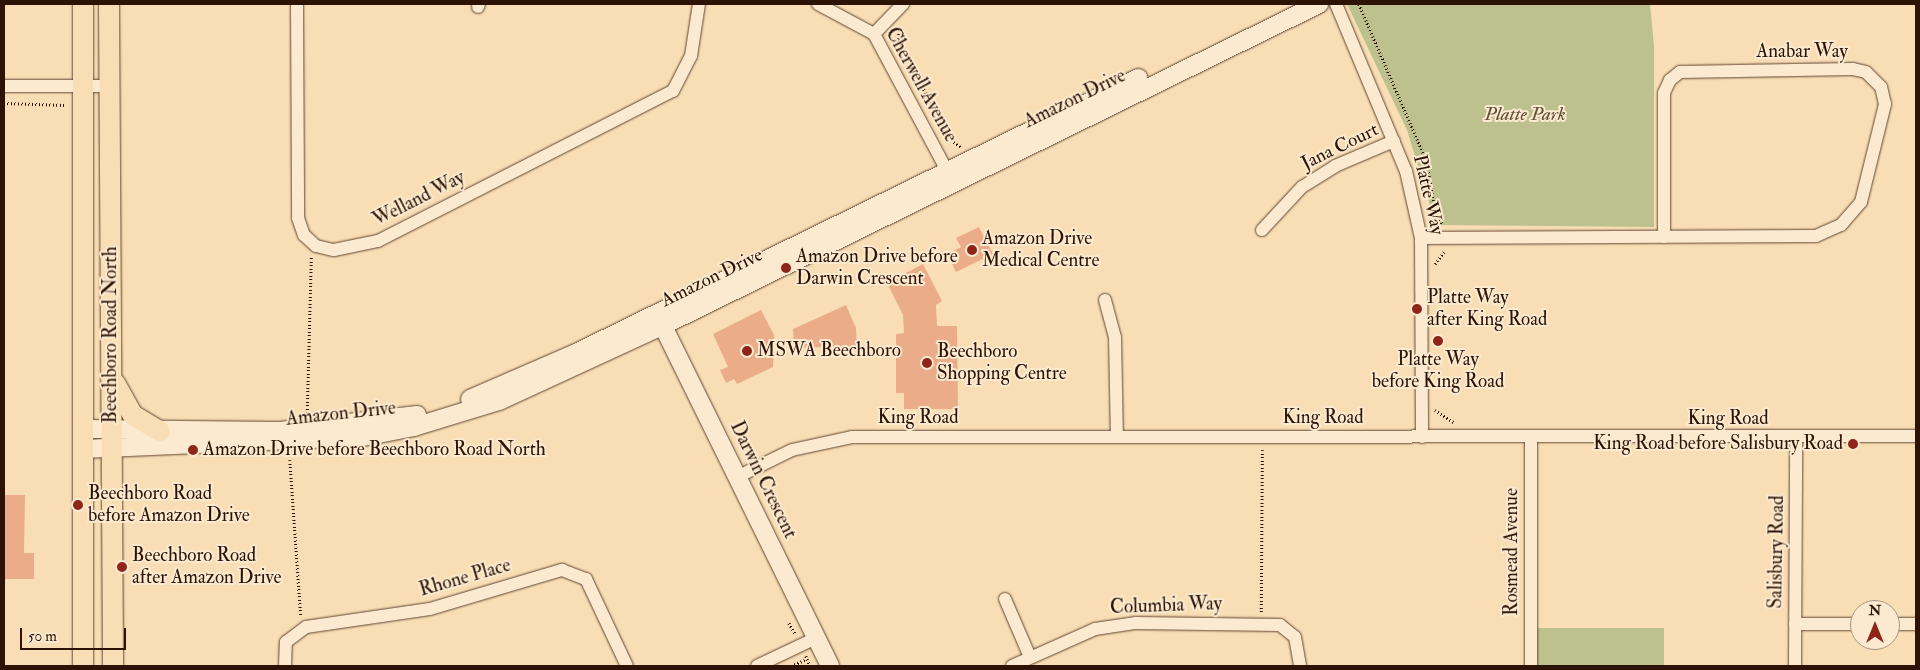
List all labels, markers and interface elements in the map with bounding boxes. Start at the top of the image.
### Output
street label: Cherwell Avenue [880,24,962,146]
street label: Anabar Way [1756,41,1848,63]
street label: Amazon Drive [1020,65,1130,133]
park label: Platte Park [1484,104,1566,126]
street label: Jana Court [1298,119,1382,175]
street label: Platte Way [1408,153,1448,237]
street label: Welland Way [369,166,469,232]
place label: Amazon Drive Medical Centre [982,228,1099,272]
street label: Amazon Drive [657,244,767,312]
marker: Amazon Drive Medical Centre [966,244,978,256]
street label: Beechboro Road North [100,246,122,424]
place label: Amazon Drive before Darwin Crescent [796,246,958,290]
marker: Amazon Drive before Darwin Crescent [780,262,792,274]
place label: Platte Way after King Road [1427,287,1547,331]
marker: Platte Way after King Road [1411,303,1423,315]
marker: Platte Way before King Road [1432,335,1444,347]
place label: MSWA Beechboro [757,340,901,362]
place label: Beechboro Shopping Centre [937,341,1067,385]
marker: MSWA Beechboro [741,345,753,357]
place label: Platte Way before King Road [1372,349,1504,393]
marker: Beechboro Shopping Centre [921,357,933,369]
street label: Amazon Drive [285,397,397,431]
street label: King Road [877,407,959,429]
street label: King Road [1282,407,1364,429]
street label: King Road [1687,408,1769,430]
street label: Darwin Crescent [725,418,801,542]
place label: King Road before Salisbury Road [1593,433,1843,455]
marker: King Road before Salisbury Road [1847,438,1859,450]
place label: Amazon Drive before Beechboro Road North [203,439,546,461]
marker: Amazon Drive before Beechboro Road North [187,444,199,456]
place label: Beechboro Road before Amazon Drive [88,483,250,527]
street label: Rosmead Avenue [1501,488,1523,616]
street label: Salisbury Road [1765,495,1789,609]
marker: Beechboro Road before Amazon Drive [72,499,84,511]
place label: Beechboro Road after Amazon Drive [132,545,281,589]
street label: Rhone Place [417,554,513,602]
marker: Beechboro Road after Amazon Drive [116,561,128,573]
street label: Columbia Way [1110,593,1222,619]
north arrow [1850,600,1900,650]
text: N [1869,602,1881,619]
scale bar [22,618,129,650]
text: 50 m [28,627,57,646]

